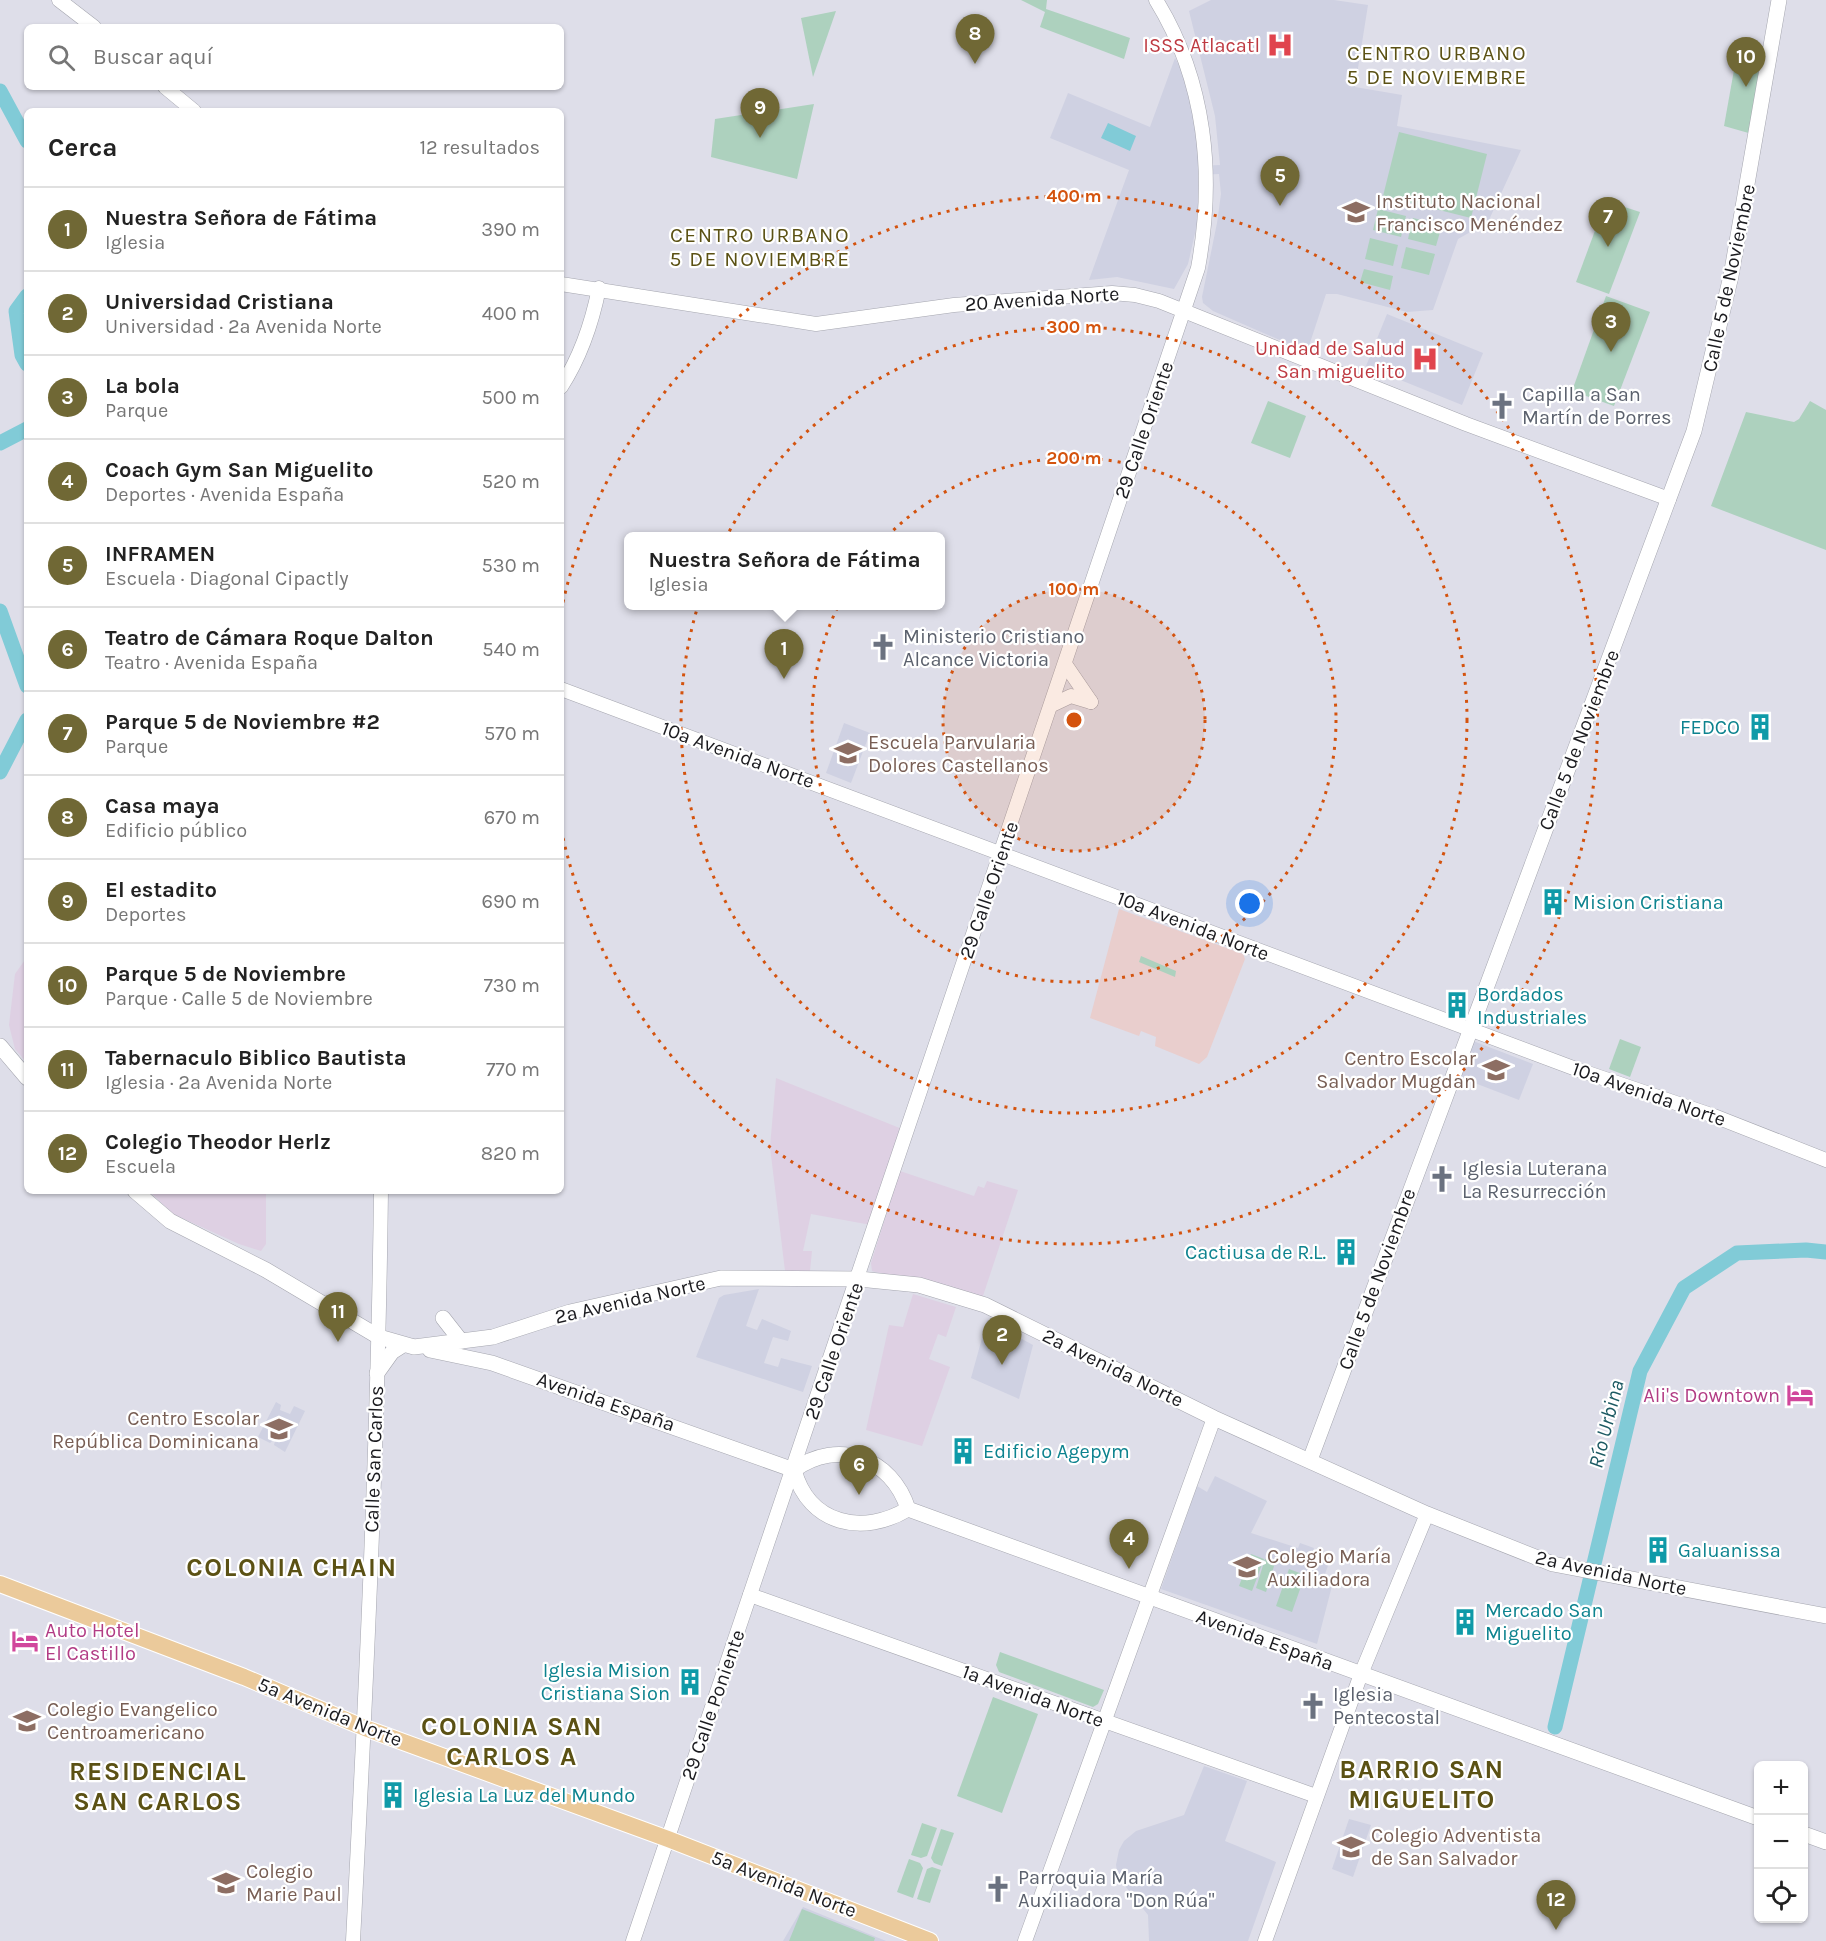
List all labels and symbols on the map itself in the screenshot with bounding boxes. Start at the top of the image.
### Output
pin: 8 [956,14,994,64]
hospital icon: ISSS Atlacatl [1265,30,1295,60]
place label: ISSS Atlacatl [1143,34,1260,57]
pin: 10 [1726,38,1766,87]
district label: CENTRO URBANO 5 DE NOVIEMBRE [1346,41,1528,89]
pin: 9 [740,88,780,138]
pin: 5 [1260,156,1300,206]
street label: Calle 5 de Noviembre [1698,182,1760,374]
text: 400 m [1046,185,1102,207]
place label: Instituto Nacional Francisco Menéndez [1376,190,1563,236]
school or university icon: Instituto Nacional Francisco Menéndez [1341,197,1371,227]
pin: 7 [1588,198,1628,247]
district label: CENTRO URBANO 5 DE NOVIEMBRE [669,223,851,271]
street label: 20 Avenida Norte [964,282,1120,316]
pin: 3 [1592,302,1630,352]
text: 300 m [1046,316,1102,338]
place label: Unidad de Salud San miguelito [1255,337,1405,383]
hospital icon: Unidad de Salud San miguelito [1410,344,1440,374]
street label: 29 Calle Oriente [1110,358,1178,502]
place label: Capilla a San Martín de Porres [1522,383,1672,429]
church icon: Capilla a San Martín de Porres [1487,391,1517,421]
text: 200 m [1046,447,1102,469]
text: 100 m [1049,578,1099,600]
place label: Ministerio Cristiano Alcance Victoria [903,625,1085,671]
pin: 1 [764,630,804,679]
church icon: Ministerio Cristiano Alcance Victoria [868,632,898,662]
street label: Calle 5 de Noviembre [1534,647,1624,833]
centre of rings [1064,710,1084,730]
building icon: FEDCO [1745,712,1775,742]
place label: FEDCO [1680,716,1740,739]
street label: 10a Avenida Norte [658,717,818,793]
place label: Escuela Parvularia Dolores Castellanos [868,731,1049,777]
school or university icon: Escuela Parvularia Dolores Castellanos [833,738,863,768]
street label: 29 Calle Oriente [955,818,1023,962]
street label: 10a Avenida Norte [1114,886,1272,966]
building icon: Mision Cristiana [1538,887,1568,917]
your location [1235,889,1264,918]
place label: Mision Cristiana [1573,891,1724,914]
place label: Bordados Industriales [1477,983,1587,1029]
building icon: Bordados Industriales [1442,990,1472,1020]
place label: Centro Escolar Salvador Mugdan [1316,1047,1477,1093]
school or university icon: Centro Escolar Salvador Mugdan [1481,1055,1511,1085]
street label: 10a Avenida Norte [1569,1057,1729,1131]
place label: Iglesia Luterana La Resurrección [1462,1157,1608,1203]
church icon: Iglesia Luterana La Resurrección [1427,1164,1457,1194]
street label: Calle 5 de Noviembre [1333,1185,1421,1373]
building icon: Cactiusa de R.L. [1331,1237,1361,1267]
place label: Cactiusa de R.L. [1185,1241,1326,1264]
street label: 2a Avenida Norte [552,1271,708,1329]
street label: 29 Calle Oriente [800,1279,868,1423]
pin: 11 [318,1292,358,1342]
pin: 2 [982,1316,1022,1365]
street label: 2a Avenida Norte [1039,1324,1187,1412]
street label: Avenida España [534,1368,678,1436]
water label: Río Urbina [1583,1377,1629,1471]
hotel icon: Ali's Downtown [1785,1380,1815,1410]
place label: Ali's Downtown [1643,1384,1780,1407]
street label: Calle San Carlos [360,1385,388,1533]
place label: Centro Escolar República Dominicana [52,1407,260,1453]
school or university icon: Centro Escolar República Dominicana [264,1414,294,1444]
building icon: Edificio Agepym [948,1436,978,1466]
place label: Edificio Agepym [983,1440,1130,1463]
pin: 6 [840,1446,878,1495]
pin: 4 [1110,1520,1148,1569]
building icon: Galuanissa [1643,1535,1673,1565]
place label: Galuanissa [1678,1539,1781,1562]
place label: Colegio María Auxiliadora [1267,1545,1391,1591]
street label: 2a Avenida Norte [1533,1546,1689,1600]
district label: COLONIA CHAIN [186,1552,398,1583]
school or university icon: Colegio María Auxiliadora [1232,1552,1262,1582]
place label: Mercado San Miguelito [1485,1599,1603,1645]
street label: Avenida España [1193,1604,1337,1676]
building icon: Mercado San Miguelito [1450,1607,1480,1637]
place label: Auto Hotel El Castillo [45,1619,140,1665]
hotel icon: Auto Hotel El Castillo [10,1626,40,1656]
street label: 29 Calle Poniente [676,1627,750,1783]
place label: Iglesia Mision Cristiana Sion [541,1659,670,1705]
street label: 1a Avenida Norte [959,1660,1107,1732]
building icon: Iglesia Mision Cristiana Sion [675,1667,705,1697]
street label: 5a Avenida Norte [254,1673,406,1751]
place label: Iglesia Pentecostal [1333,1683,1440,1729]
church icon: Iglesia Pentecostal [1298,1691,1328,1721]
place label: Colegio Evangelico Centroamericano [47,1698,218,1744]
school or university icon: Colegio Evangelico Centroamericano [12,1706,42,1736]
district label: COLONIA SAN CARLOS A [421,1711,603,1772]
district label: BARRIO SAN MIGUELITO [1339,1754,1505,1815]
district label: RESIDENCIAL SAN CARLOS [69,1756,247,1817]
building icon: Iglesia La Luz del Mundo [378,1780,408,1810]
place label: Iglesia La Luz del Mundo [413,1784,635,1807]
place label: Colegio Adventista de San Salvador [1371,1824,1541,1870]
school or university icon: Colegio Adventista de San Salvador [1336,1832,1366,1862]
street label: 5a Avenida Norte [708,1846,860,1922]
place label: Colegio Marie Paul [246,1860,342,1906]
place label: Parroquia María Auxiliadora "Don Rúa" [1018,1866,1215,1912]
school or university icon: Colegio Marie Paul [211,1868,241,1898]
church icon: Parroquia María Auxiliadora "Don Rúa" [983,1874,1013,1904]
pin: 12 [1536,1880,1576,1930]

